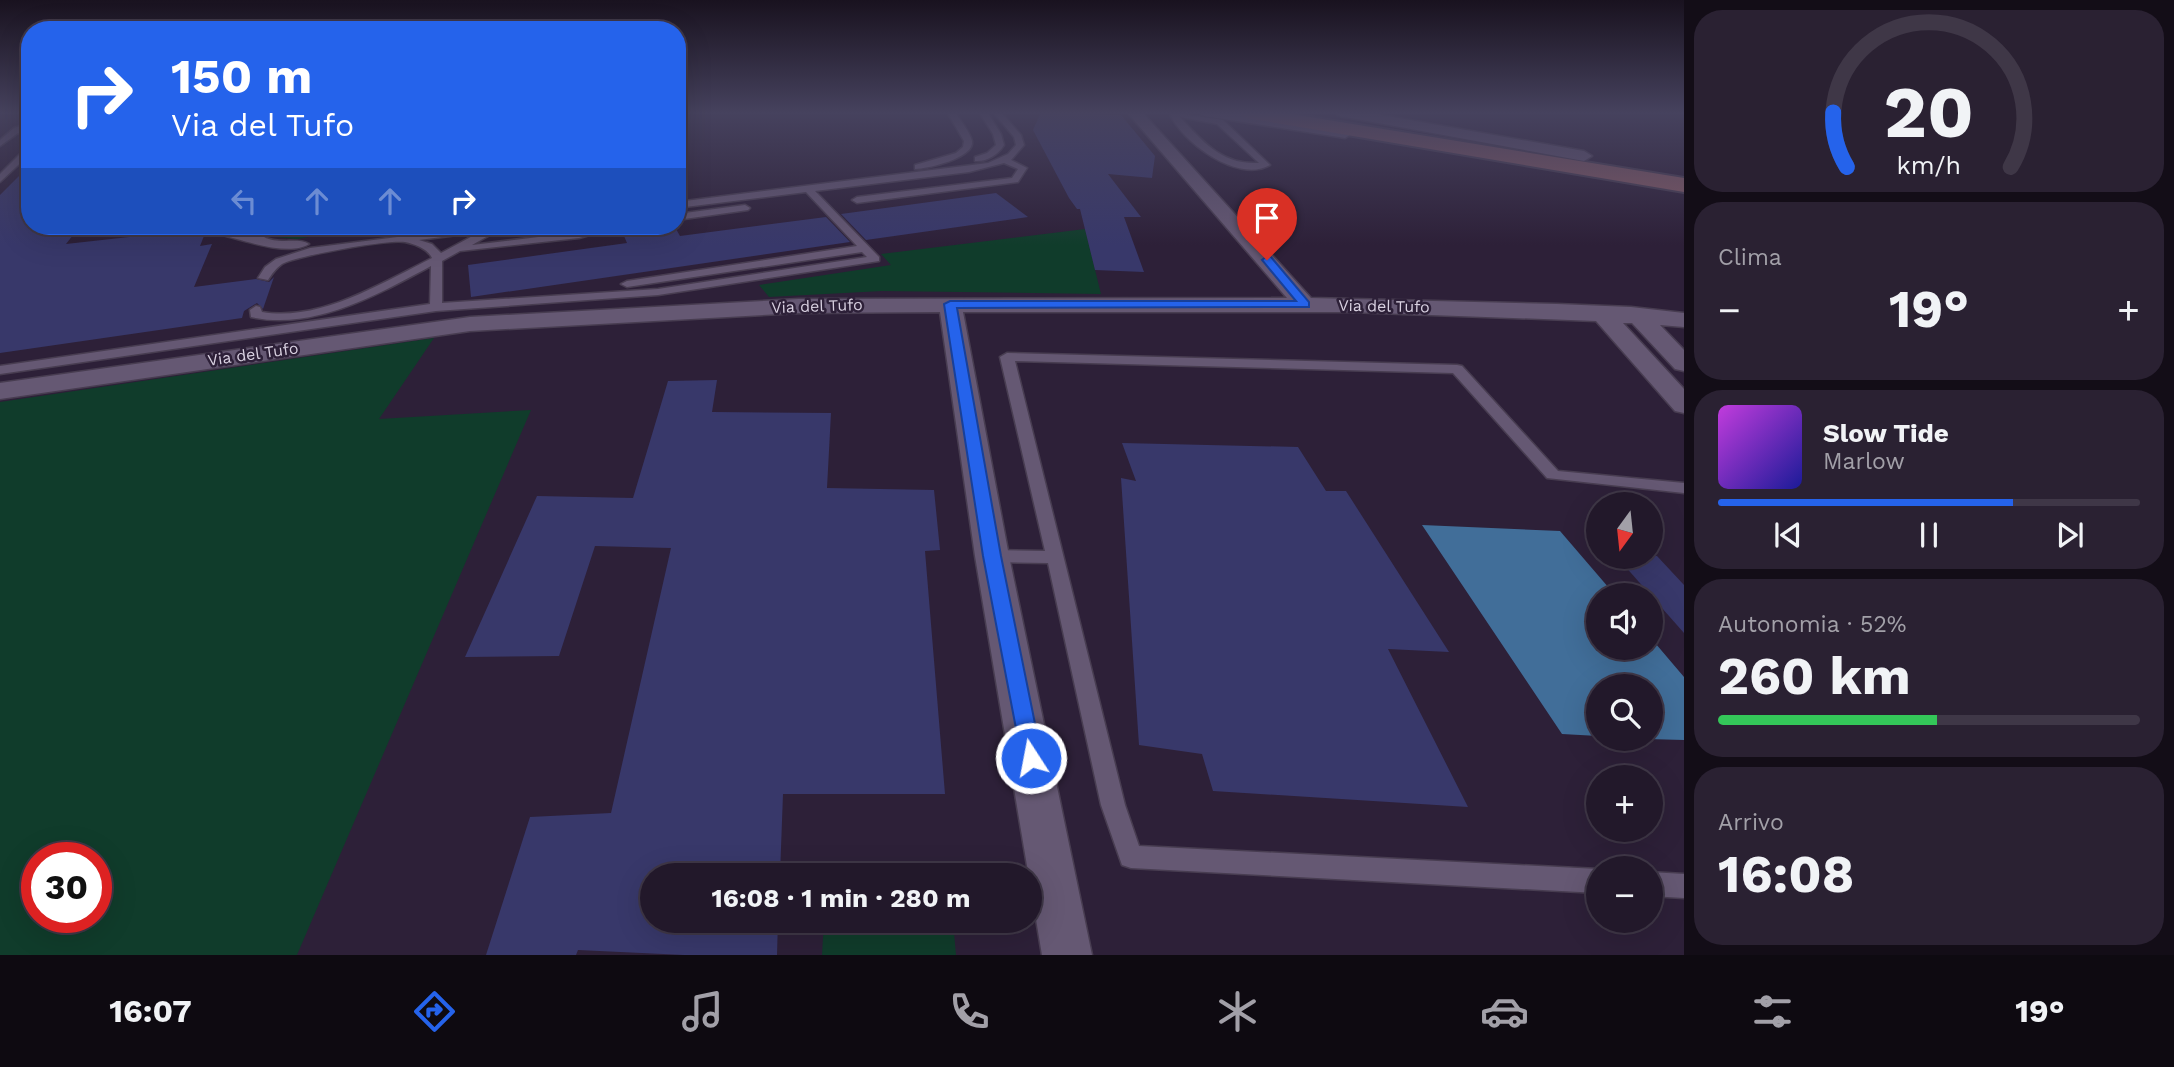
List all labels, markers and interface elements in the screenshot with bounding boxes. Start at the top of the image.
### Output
text: 150 m [171,47,312,105]
icon: right [56,49,147,140]
text: 20 [1884,69,1974,155]
text: Via del Tufo [171,106,354,144]
text: km/h [1897,151,1961,180]
icon: left [225,182,263,220]
icon: ahead [298,182,336,220]
icon: ahead [371,182,409,220]
icon: right [444,182,482,220]
pin [1237,188,1297,260]
icon: arrive [1248,199,1286,237]
text: Clima [1718,244,1782,271]
text: 19° [1889,279,1969,340]
text: − [1718,288,1741,332]
text: + [2117,288,2140,332]
street label: Via del Tufo [771,295,863,317]
street label: Via del Tufo [1338,296,1430,316]
street label: Via del Tufo [206,338,300,370]
text: Slow Tide [1823,418,1949,448]
text: Marlow [1823,448,1905,475]
north arrow [1586,492,1662,569]
map controls [1586,492,1663,933]
icon: previous [1769,516,1807,554]
icon: pause [1910,516,1948,554]
icon: next [2051,516,2089,554]
button: sound [1586,583,1663,660]
text: Autonomia · 52% [1718,611,1907,638]
text: 260 km [1718,646,1911,707]
button: search [1586,674,1663,751]
position arrow [994,721,1068,795]
button: + [1586,765,1663,842]
text: Arrivo [1718,809,1784,836]
speed limit sign: 30 [21,842,112,933]
text: 16:08 [1718,844,1854,905]
button: − [1586,856,1663,933]
text: 16:08 · 1 min · 280 m [711,883,971,913]
icon: directions [410,987,459,1036]
icon: music [678,987,727,1036]
icon: phone [945,987,994,1036]
icon: climate [1213,987,1262,1036]
icon: car [1480,987,1529,1036]
icon: filters [1748,987,1797,1036]
text: 16:07 [109,992,192,1030]
text: 19° [2015,992,2065,1030]

